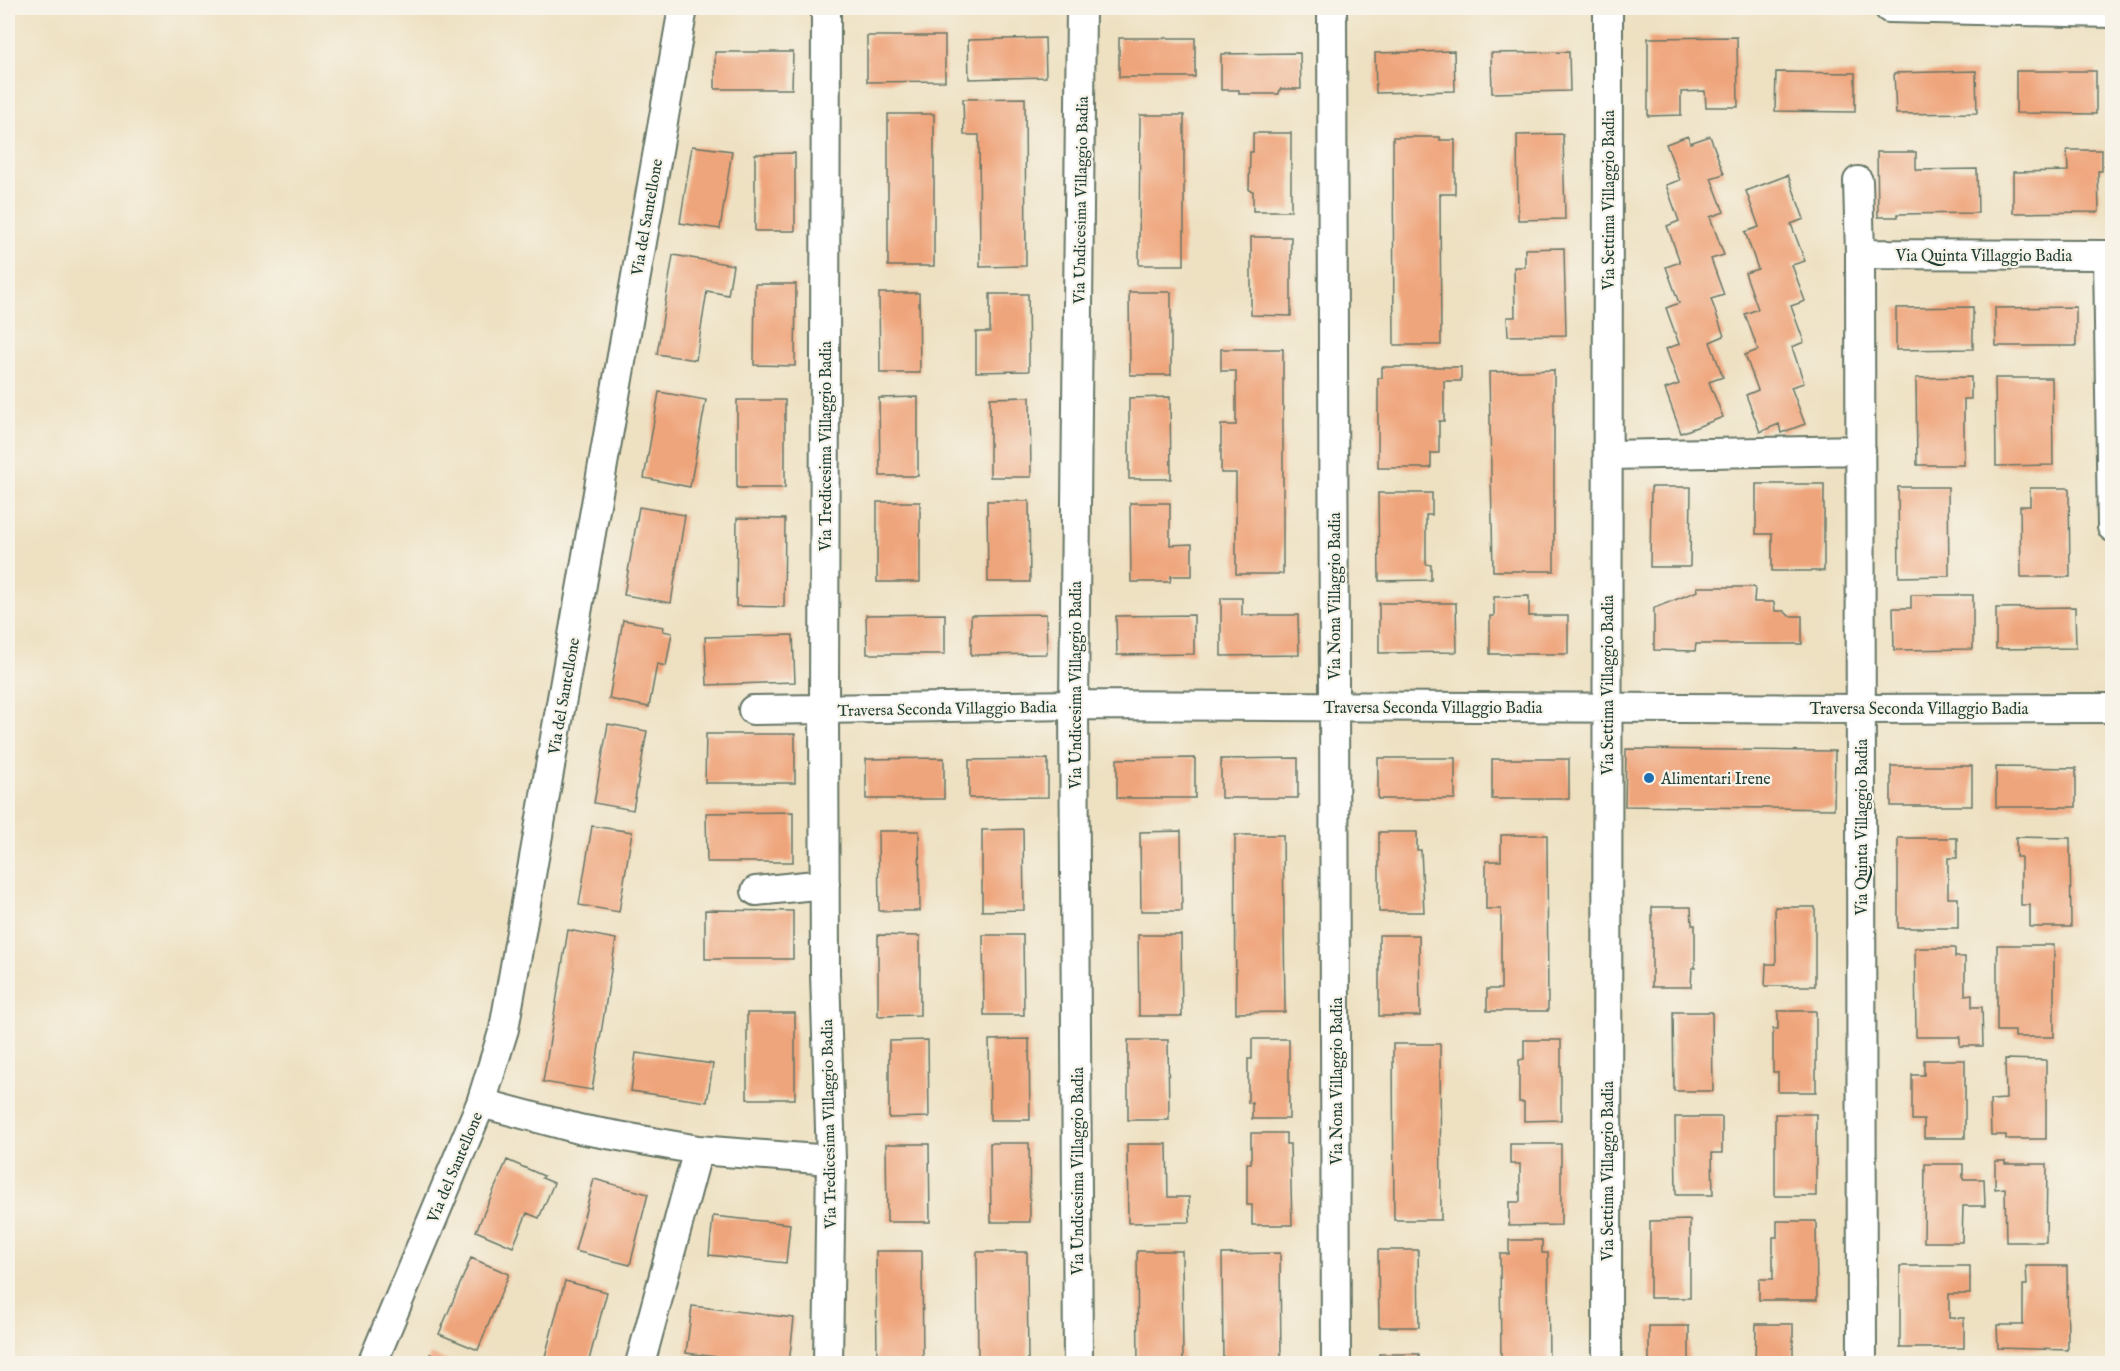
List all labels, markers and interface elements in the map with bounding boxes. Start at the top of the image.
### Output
street label: Via Undicesima Villaggio Badia [1070,96,1094,305]
street label: Via Settima Villaggio Badia [1600,110,1620,291]
street label: Via del Santellone [628,157,668,278]
street label: Via Quinta Villaggio Badia [1895,247,2072,267]
street label: Via Tredicesima Villaggio Badia [817,341,837,552]
street label: Via Nona Villaggio Badia [1326,512,1346,681]
street label: Via Undicesima Villaggio Badia [1067,581,1087,790]
street label: Via Settima Villaggio Badia [1599,595,1619,776]
street label: Via del Santellone [545,636,585,757]
street label: Traversa Seconda Villaggio Badia [837,698,1057,722]
street label: Traversa Seconda Villaggio Badia [1323,699,1543,719]
street label: Traversa Seconda Villaggio Badia [1809,700,2029,720]
street label: Via Quinta Villaggio Badia [1853,739,1873,916]
place label: Alimentari Irene [1660,770,1771,790]
marker: Alimentari Irene [1642,771,1656,785]
street label: Via Nona Villaggio Badia [1328,997,1348,1166]
street label: Via Tredicesima Villaggio Badia [818,1019,842,1230]
street label: Via Undicesima Villaggio Badia [1069,1067,1089,1276]
street label: Via Settima Villaggio Badia [1599,1081,1619,1262]
street label: Via del Santellone [423,1109,488,1227]

